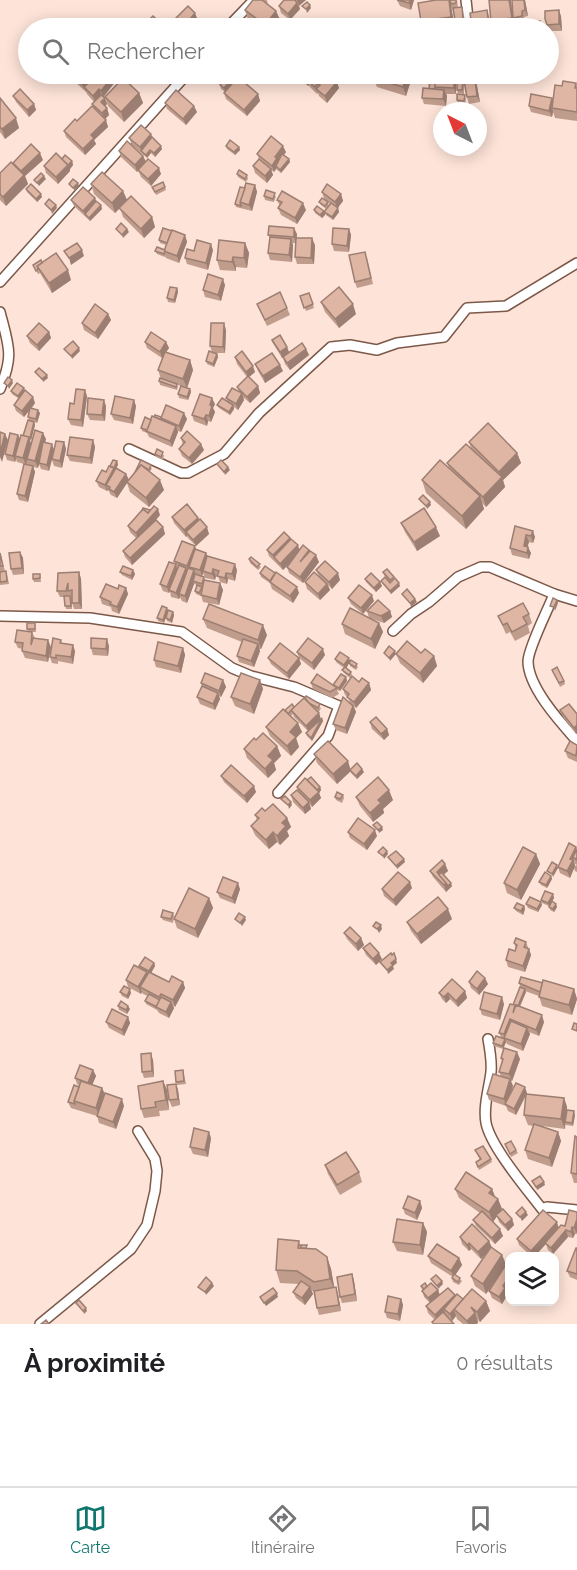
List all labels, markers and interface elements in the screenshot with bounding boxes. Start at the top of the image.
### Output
search box [18,18,559,84]
icon: search [39,35,72,68]
text: Rechercher [87,38,205,64]
north arrow [433,102,487,156]
map controls [505,1252,559,1306]
button: layers [505,1252,559,1306]
text: À proximité [24,1348,165,1378]
text: 0 résultats [456,1351,553,1375]
tab: Carte [70,1502,110,1557]
tab: Itinéraire [251,1502,315,1557]
tab: Favoris [455,1502,507,1557]

